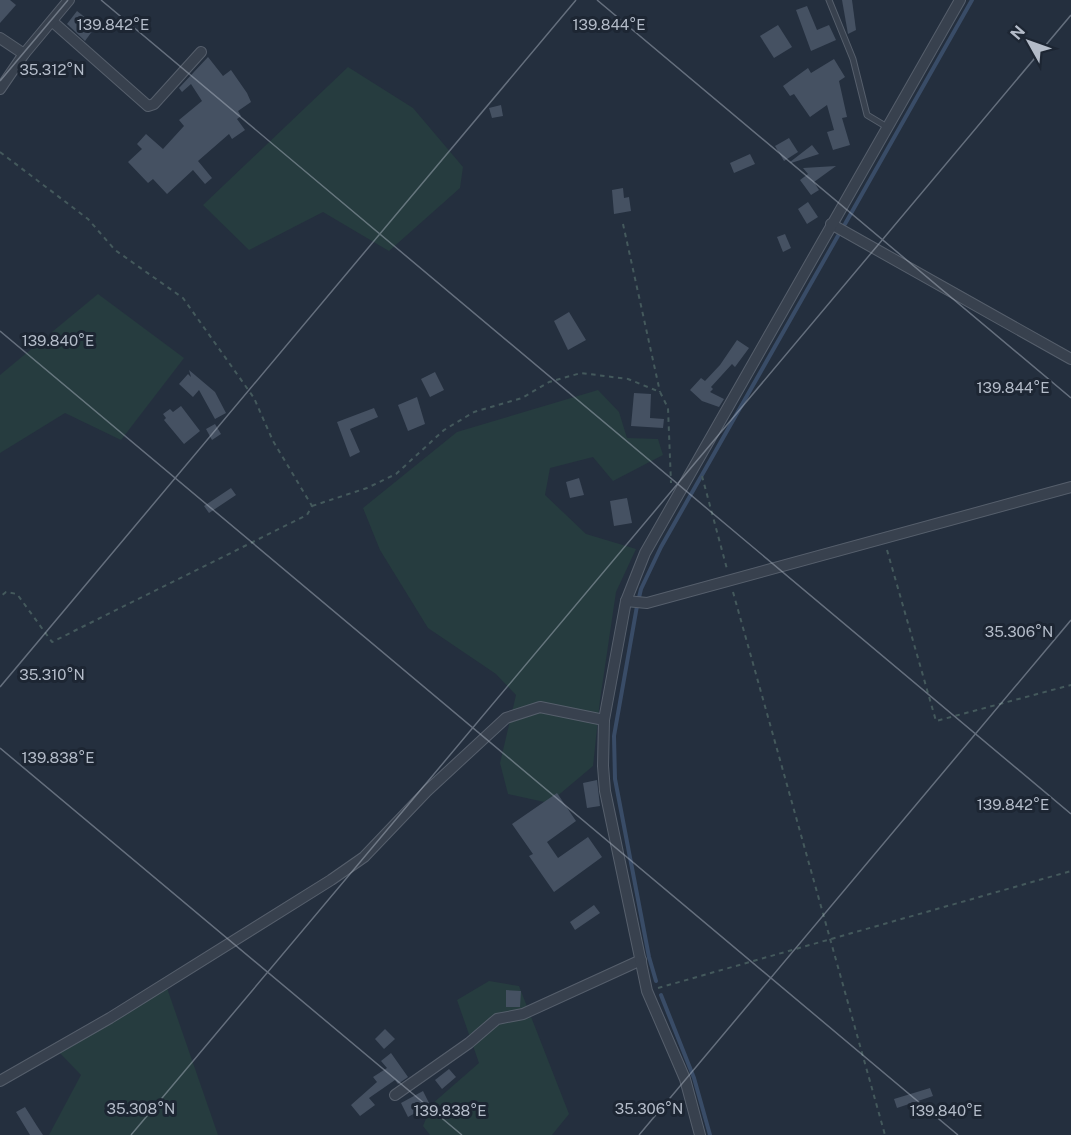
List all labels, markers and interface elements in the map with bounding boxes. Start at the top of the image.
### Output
north arrow [999,12,1059,72]
text: 139.842°E [77,16,149,33]
text: 139.844°E [573,16,646,33]
text: N [1007,22,1029,44]
text: 35.312°N [19,61,85,78]
text: 139.840°E [22,332,94,349]
text: 139.844°E [977,379,1050,396]
text: 35.306°N [985,623,1053,640]
text: 35.310°N [19,666,85,683]
text: 139.838°E [21,749,95,766]
text: 139.842°E [977,796,1049,813]
text: 35.308°N [107,1100,175,1117]
text: 35.306°N [615,1100,683,1117]
text: 139.838°E [413,1102,487,1119]
text: 139.840°E [910,1102,982,1119]

